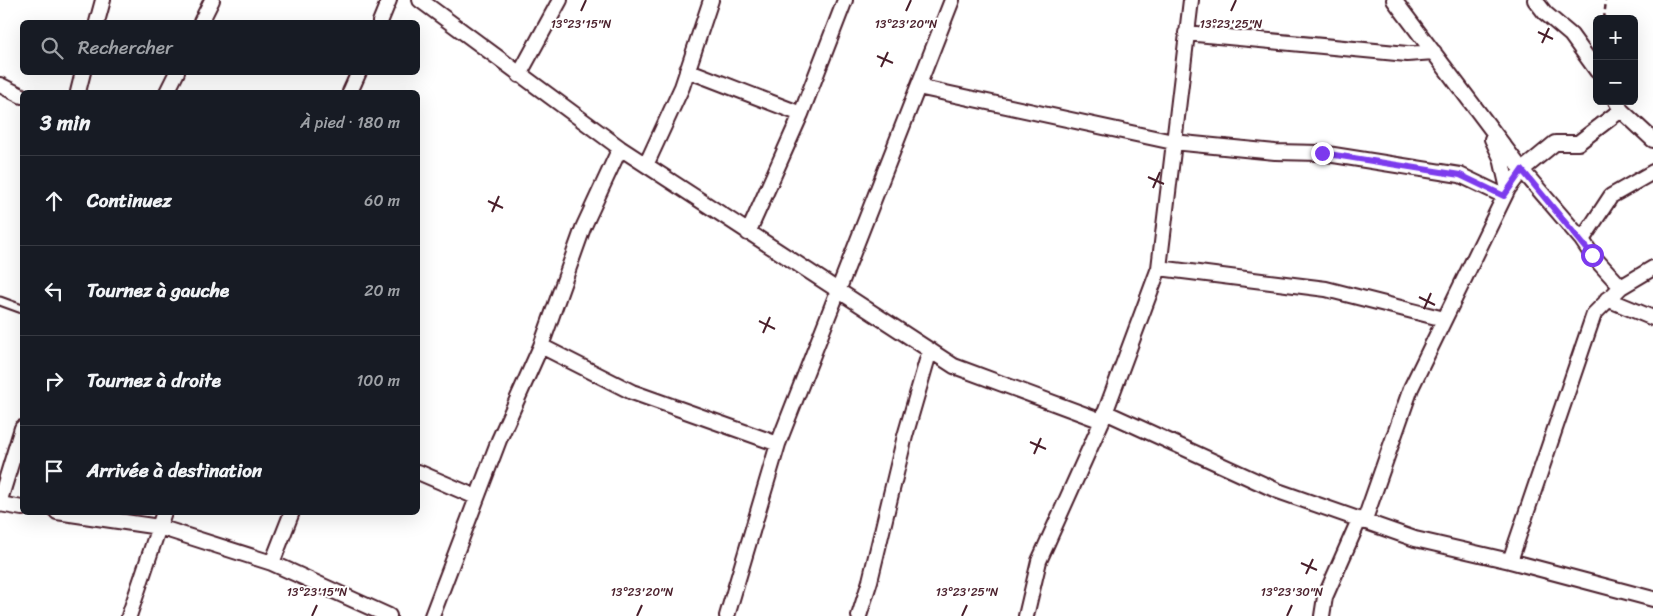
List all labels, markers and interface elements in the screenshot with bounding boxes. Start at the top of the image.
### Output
text: 13°23'15"N [551,13,612,35]
text: 13°23'20"N [875,13,938,35]
text: 13°23'25"N [1200,13,1263,35]
map controls [1593,15,1638,105]
button: + [1593,15,1638,60]
search box [20,20,420,75]
text: Rechercher [78,31,173,64]
icon: search [38,34,66,62]
button: − [1593,60,1638,105]
text: 3 min [40,104,90,142]
text: À pied · 180 m [300,108,400,137]
route end [1311,142,1334,165]
text: Continuez [87,184,172,217]
text: 60 m [364,186,400,215]
icon: ahead [40,187,68,215]
route start [1581,244,1604,267]
text: Tournez à gauche [87,274,229,307]
text: 20 m [364,276,400,305]
icon: left [40,277,68,305]
text: Tournez à droite [87,364,221,397]
text: 100 m [356,366,400,395]
icon: right [40,367,68,395]
text: Arrivée à destination [87,454,262,487]
icon: arrive [40,457,68,485]
text: 13°23'15"N [287,581,348,603]
text: 13°23'20"N [611,581,674,603]
text: 13°23'25"N [936,581,999,603]
text: 13°23'30"N [1261,581,1324,603]

